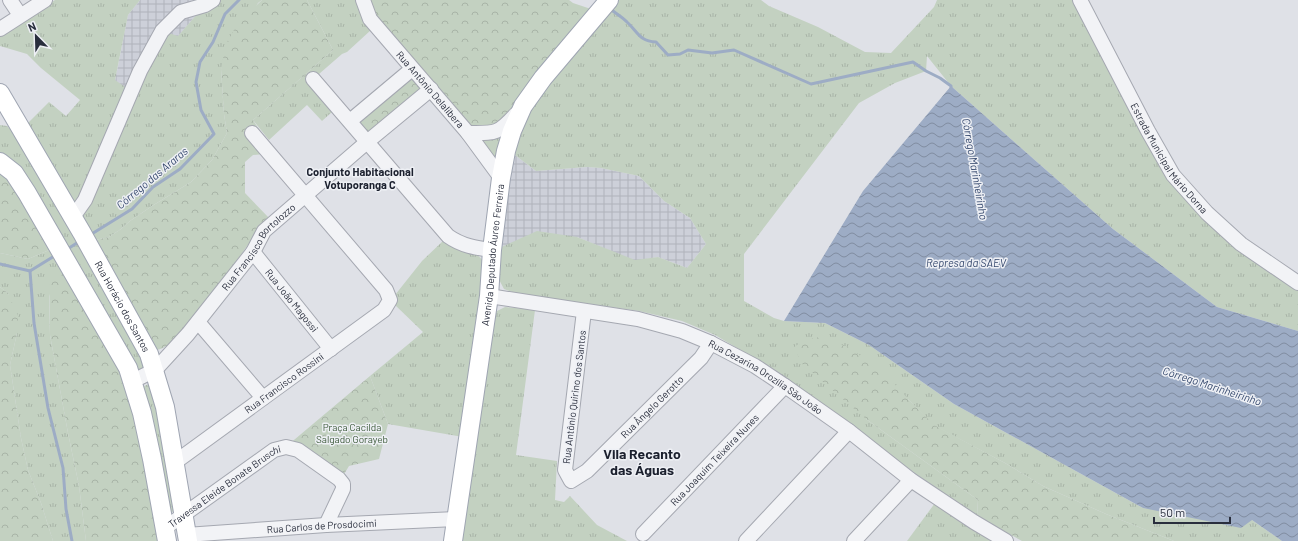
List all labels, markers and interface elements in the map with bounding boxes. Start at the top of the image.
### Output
north arrow [16,16,56,56]
text: N [26,19,38,34]
street label: Rua Antônio Delalibera [394,48,467,130]
street label: Estrada Municipal Mário Dorna [1128,101,1210,216]
water label: Córrego Marinheirinho [960,117,991,221]
water label: Córrego das Araras [113,144,190,211]
district label: Conjunto Habitacional Votuporanga C [306,165,414,191]
street label: Avenida Deputado Áureo Ferreira [479,183,506,327]
street label: Rua Francisco Bortolozzo [219,201,298,293]
water label: Represa da SAEV [926,256,1007,269]
street label: Rua Horácio dos Santos [93,259,153,354]
street label: Rua João Magossi [263,266,321,334]
street label: Rua Antônio Quirino dos Santos [560,329,588,465]
street label: Rua Cezarina Orozília São João [707,337,825,417]
street label: Rua Francisco Rossini [242,350,326,416]
water label: Córrego Marinheirinho [1161,363,1263,408]
street label: Rua Ângelo Gerotto [618,373,686,440]
street label: Rua Joaquim Teixeira Nunes [668,411,761,508]
park label: Praça Cacilda Salgado Gorayeb [316,421,388,445]
street label: Travessa Eleide Bonate Bruschi [166,443,282,530]
district label: Vila Recanto das Águas [603,445,681,478]
scale bar [1154,499,1230,525]
text: 50 m [1160,505,1185,519]
street label: Rua Carlos de Prosdocimi [266,517,377,535]

